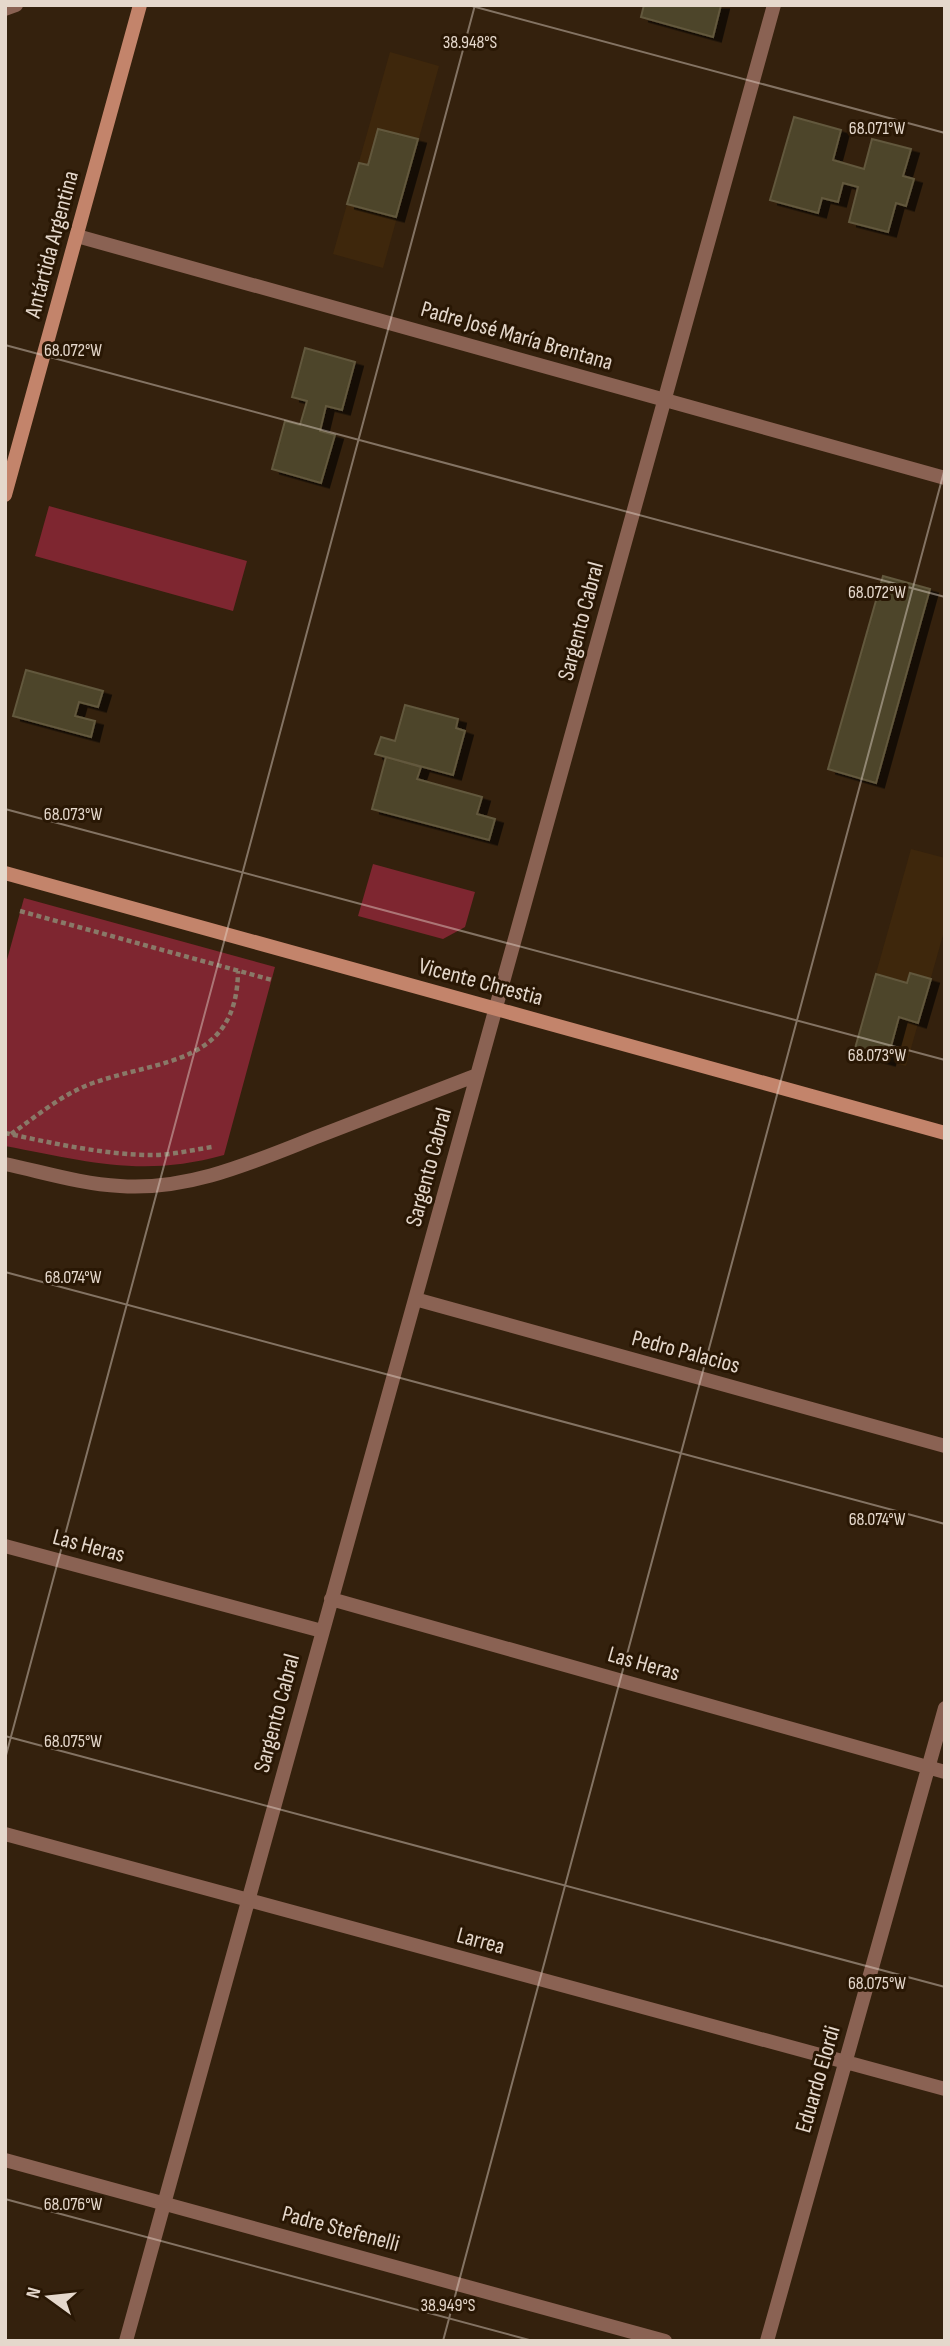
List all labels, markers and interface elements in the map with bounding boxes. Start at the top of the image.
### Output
text: 38.948°S [443,32,498,53]
text: 68.071°W [849,118,905,139]
street label: Antártida Argentina [19,168,85,322]
street label: Padre José María Brentana [417,295,616,377]
text: 68.072°W [44,340,102,361]
street label: Sargento Cabral [552,559,610,684]
text: 68.072°W [848,582,906,603]
text: 68.073°W [44,804,102,825]
street label: Vicente Chrestia [415,952,546,1012]
text: 68.073°W [848,1045,906,1066]
street label: Sargento Cabral [400,1105,458,1230]
text: 68.074°W [45,1267,102,1288]
street label: Pedro Palacios [629,1324,743,1380]
text: 68.074°W [849,1509,906,1530]
street label: Las Heras [50,1523,128,1569]
street label: Las Heras [605,1640,683,1688]
street label: Sargento Cabral [248,1651,306,1776]
text: 68.075°W [44,1731,102,1752]
street label: Larrea [454,1921,508,1961]
text: 68.075°W [848,1973,906,1994]
street label: Eduardo Elordi [789,2023,847,2136]
text: 68.076°W [44,2194,103,2215]
street label: Padre Stefenelli [279,2200,403,2258]
north arrow [14,2262,84,2332]
text: N [22,2285,46,2301]
text: 38.949°S [421,2295,476,2316]

